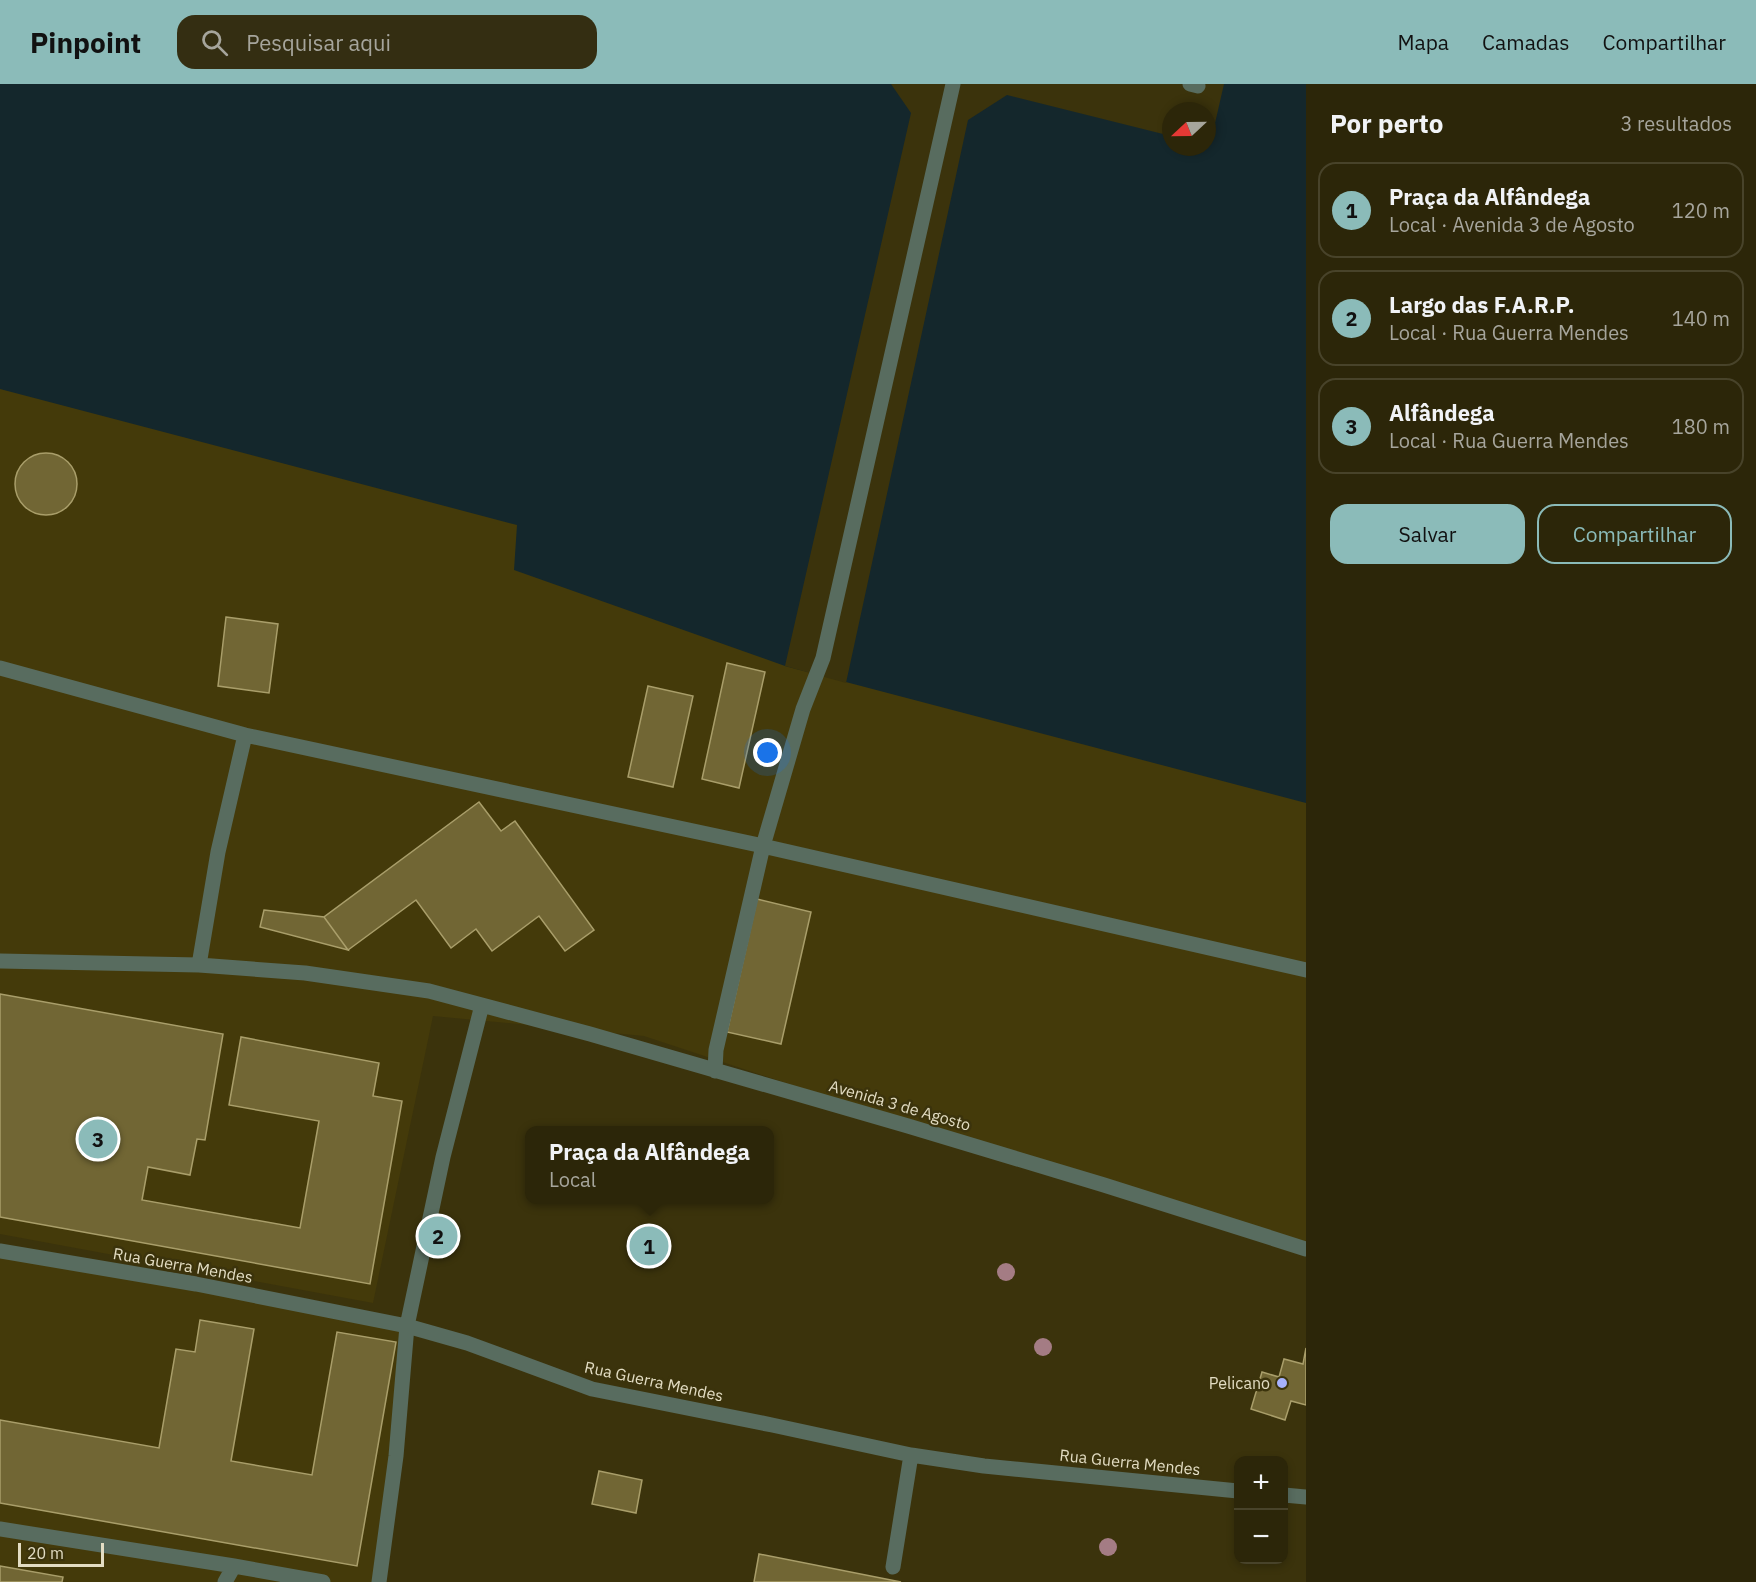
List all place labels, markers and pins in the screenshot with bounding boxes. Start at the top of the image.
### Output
pin: 3 [78,1116,118,1162]
pin: 2 [418,1214,458,1258]
pin: 1 [630,1224,668,1268]
place label: Pelicano [1209,1373,1270,1393]
marker: Pelicano [1275,1376,1289,1390]

